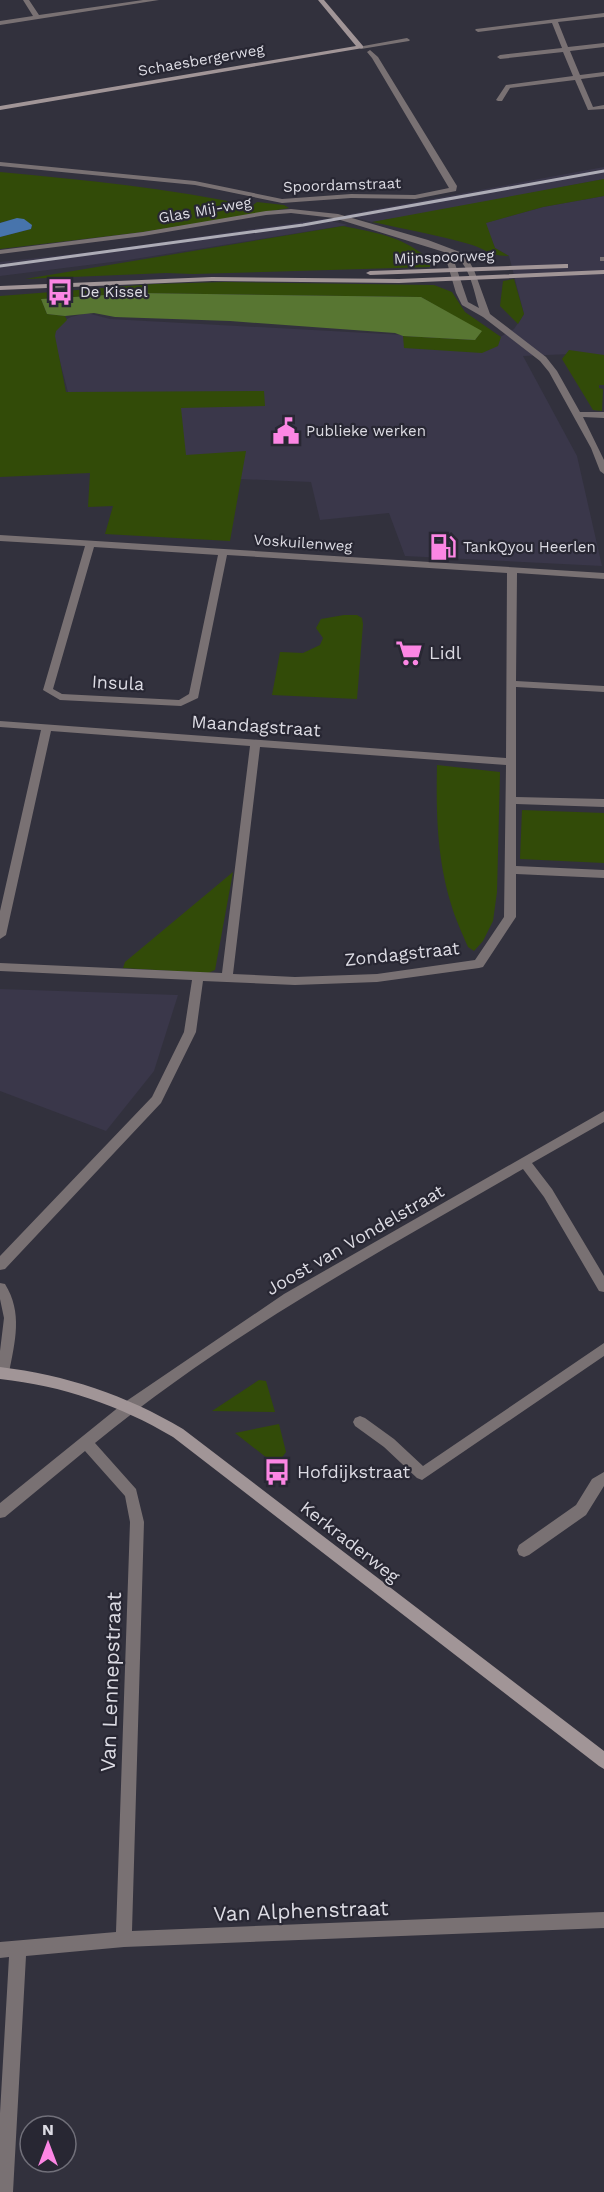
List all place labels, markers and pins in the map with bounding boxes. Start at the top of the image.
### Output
bus stop icon: De Kissel [45,277,75,307]
place label: De Kissel [80,283,148,301]
public building icon: Publieke werken [271,416,301,446]
place label: Publieke werken [306,422,426,440]
fuel station icon: TankQyou Heerlen [428,532,458,562]
place label: TankQyou Heerlen [463,538,596,556]
supermarket icon: Lidl [394,638,424,668]
place label: Lidl [429,642,462,663]
bus stop icon: Hofdijkstraat [262,1457,292,1487]
place label: Hofdijkstraat [297,1461,411,1482]

